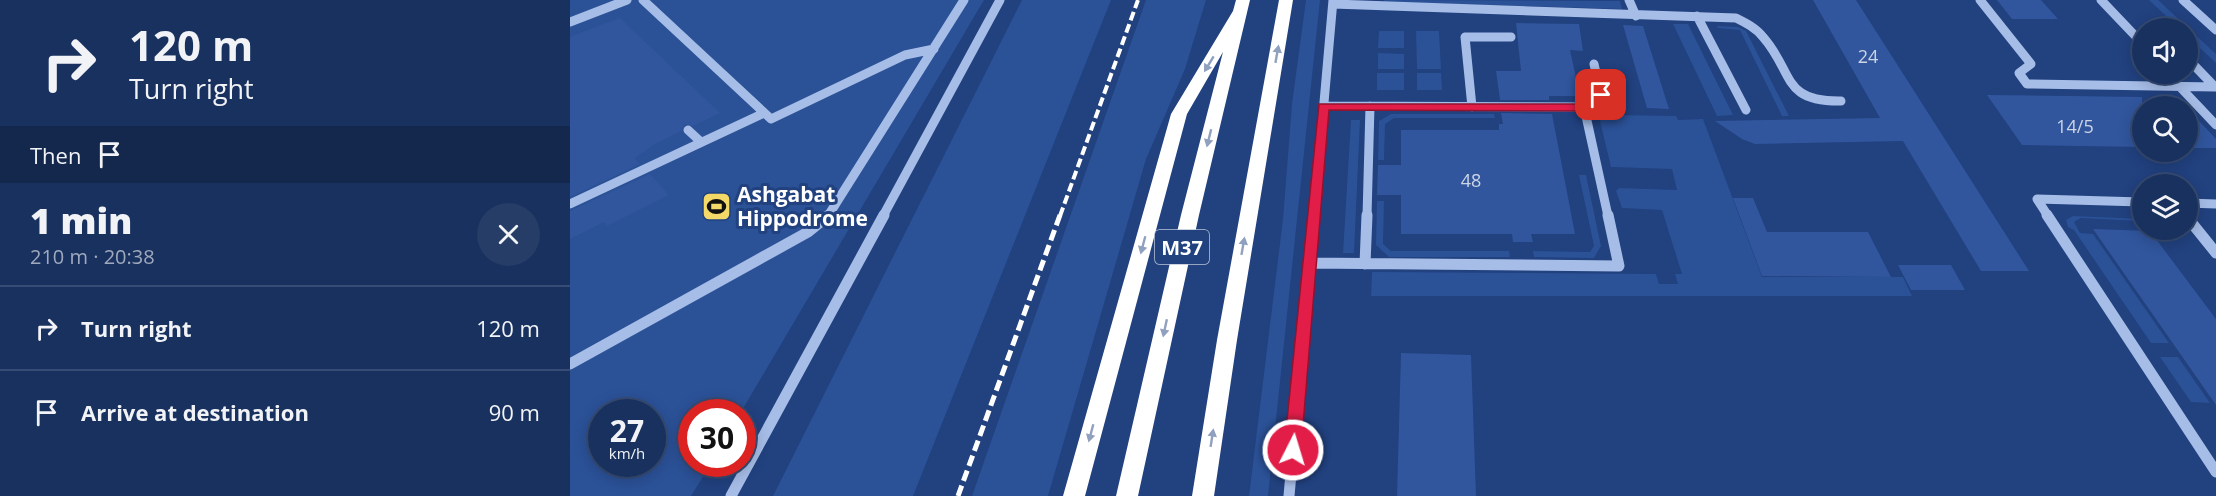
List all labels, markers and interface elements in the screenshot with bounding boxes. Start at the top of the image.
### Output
text: 120 m [129,16,253,73]
map controls [2132,18,2198,240]
button: sound [2132,18,2198,84]
icon: right [30,24,108,102]
one-way arrow [1273,44,1282,63]
house number: 24 [1858,44,1878,68]
one-way arrow [1204,56,1215,72]
pin [1575,69,1626,120]
text: Turn right [129,70,254,107]
icon: arrive [1584,78,1617,111]
button: search [2132,96,2198,162]
house number: 14/5 [2056,114,2094,138]
one-way arrow [1203,129,1213,147]
icon: arrive [93,138,126,171]
text: Then [30,140,81,170]
house number: 48 [1461,168,1481,192]
button: layers [2132,174,2198,240]
place label: Ashgabat Hippodrome [737,180,868,232]
sports icon: Ashgabat Hippodrome [700,190,732,222]
text: 1 min [30,196,132,245]
button: close [477,203,540,266]
road number: M37 [1155,230,1209,264]
one-way arrow [1239,236,1248,255]
one-way arrow [1138,237,1147,255]
text: 210 m · 20:38 [30,243,155,270]
icon: right [30,312,63,345]
text: Turn right [81,313,192,343]
text: 120 m [476,313,540,343]
one-way arrow [1159,319,1169,337]
icon: arrive [30,396,63,429]
text: Arrive at destination [81,397,309,427]
text: 90 m [489,397,540,427]
speed limit sign: 30 [678,399,756,477]
text: 27 [610,410,644,451]
position arrow [1261,418,1325,482]
one-way arrow [1086,425,1095,443]
one-way arrow [1208,429,1217,448]
text: km/h [609,443,645,463]

